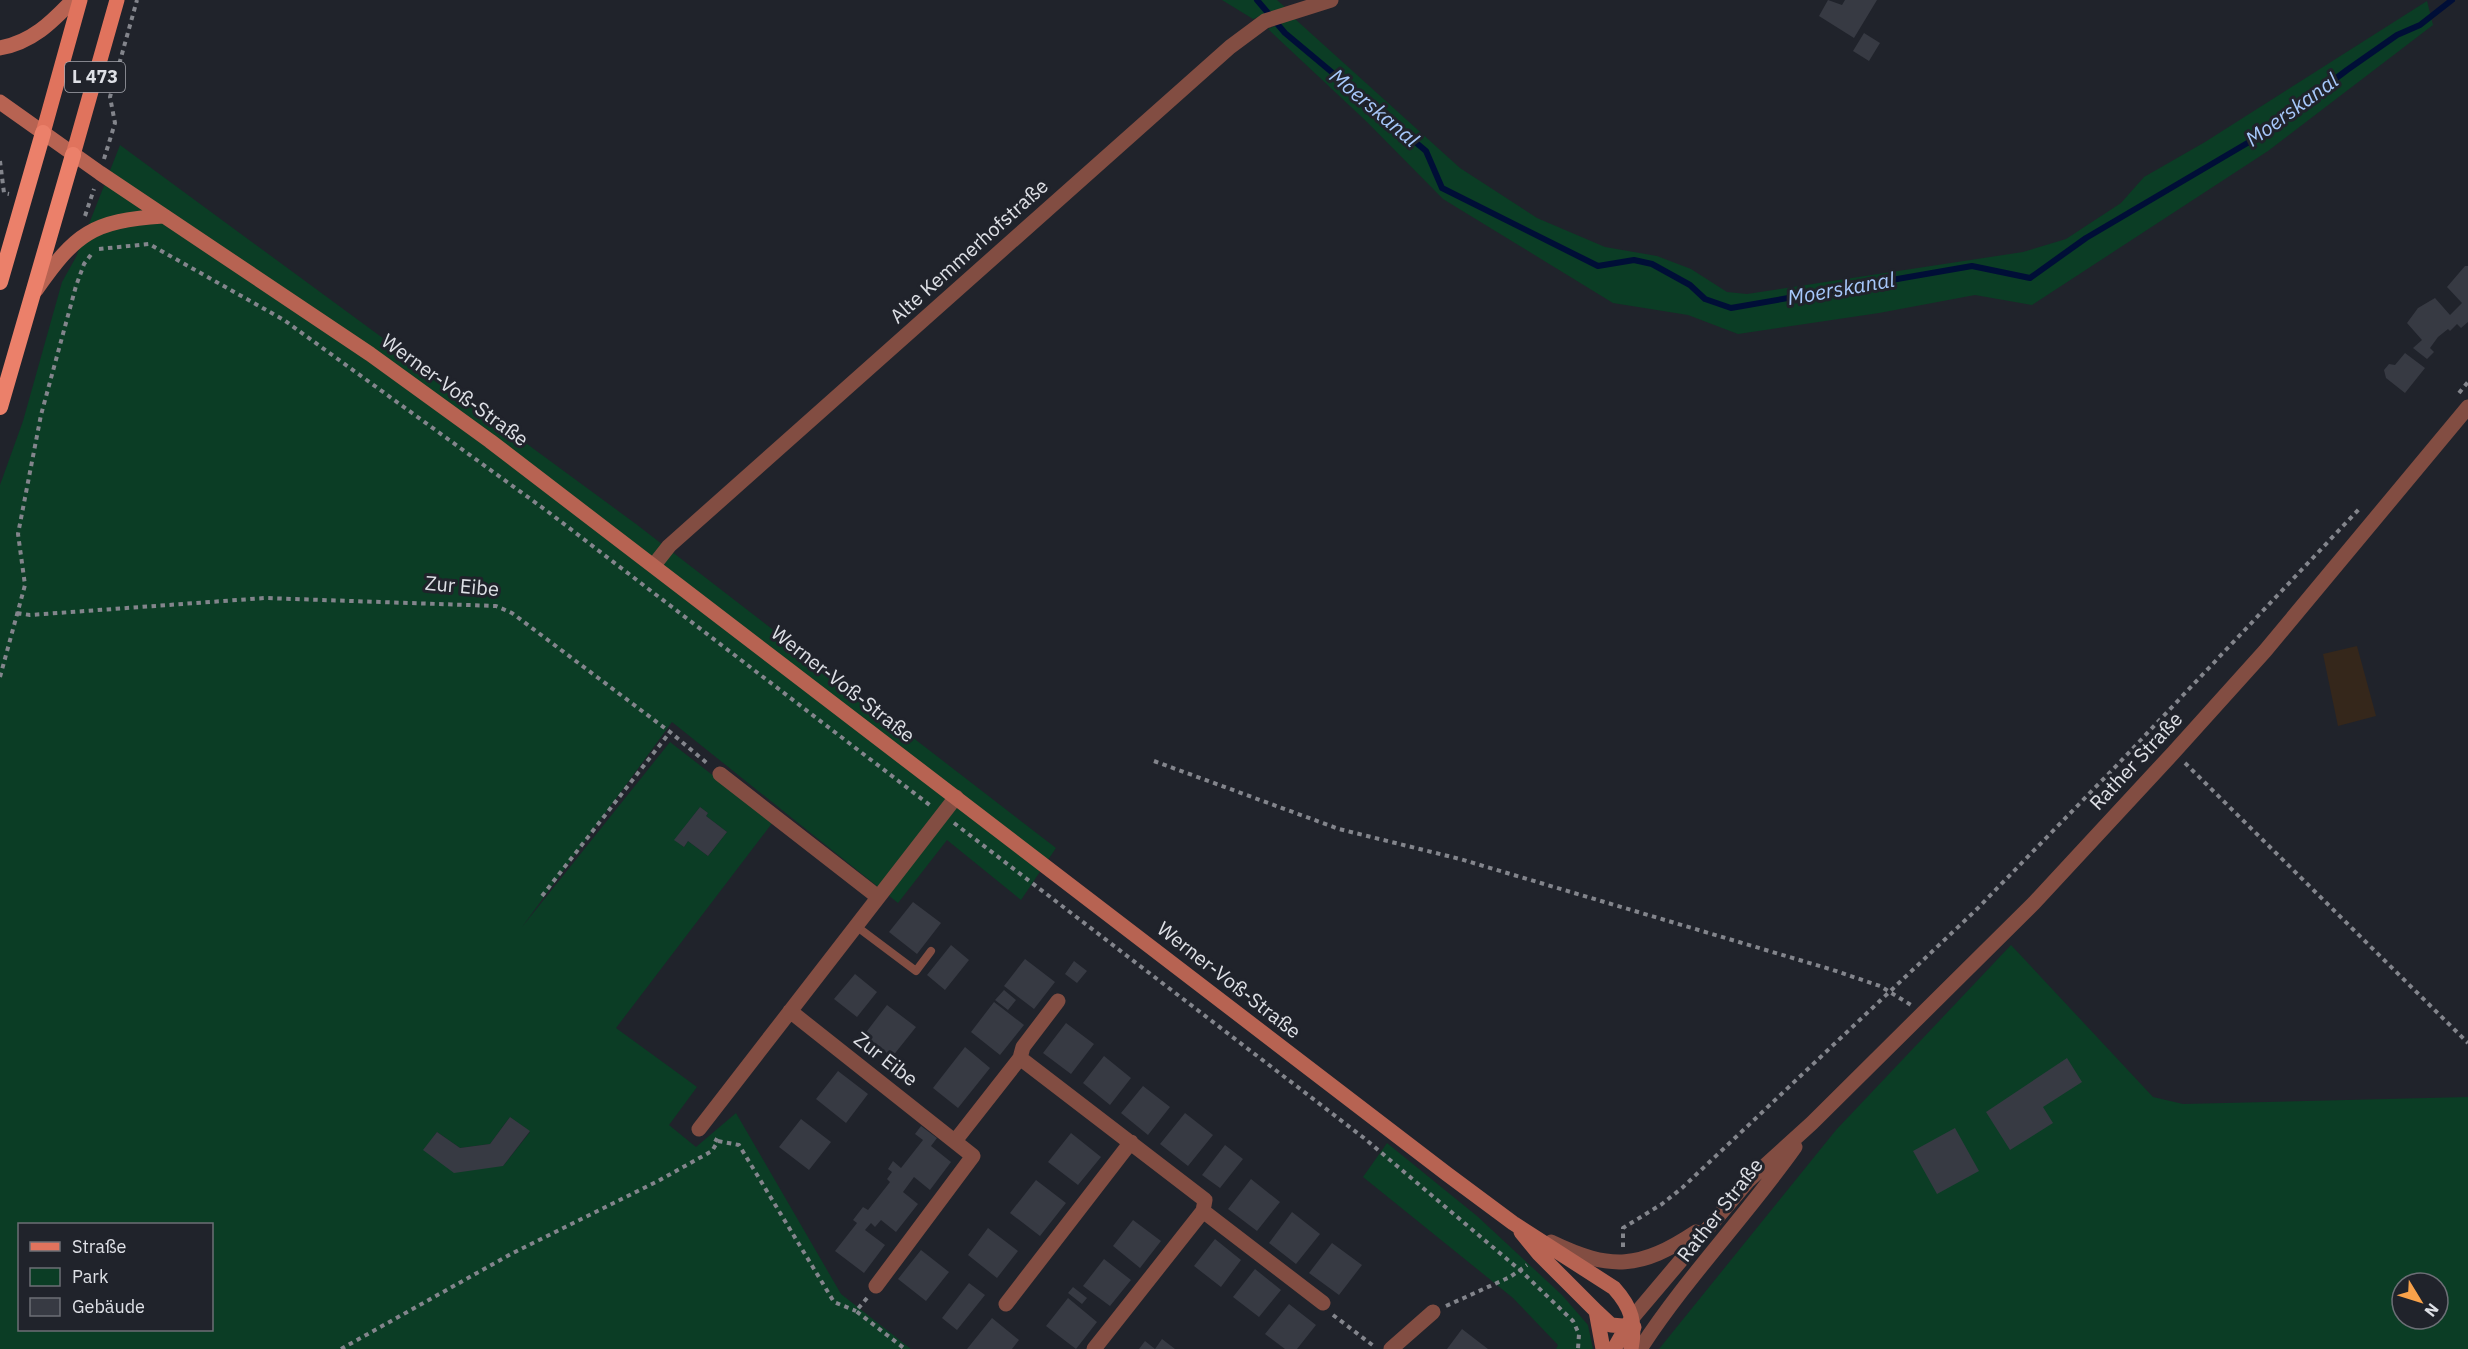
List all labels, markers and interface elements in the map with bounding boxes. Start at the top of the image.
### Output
road number: L 473 [65,62,125,92]
water label: Moerskanal [1324,62,1426,153]
water label: Moerskanal [2239,66,2344,152]
street label: Alte Kemmerhofstraße [884,172,1054,329]
water label: Moerskanal [1785,265,1897,311]
street label: Werner-Voß-Straße [376,327,534,452]
street label: Zur Eibe [424,569,500,602]
street label: Werner-Voß-Straße [766,619,921,748]
street label: Rather Straße [2083,706,2188,816]
street label: Werner-Voß-Straße [1152,915,1307,1044]
street label: Zur Eibe [849,1025,924,1092]
street label: Rather Straße [1670,1152,1769,1267]
legend [18,1223,213,1331]
text: Straße [72,1235,126,1258]
text: Park [72,1265,109,1288]
north arrow [2390,1271,2450,1331]
text: Gebäude [72,1295,145,1318]
text: N [2420,1300,2443,1321]

